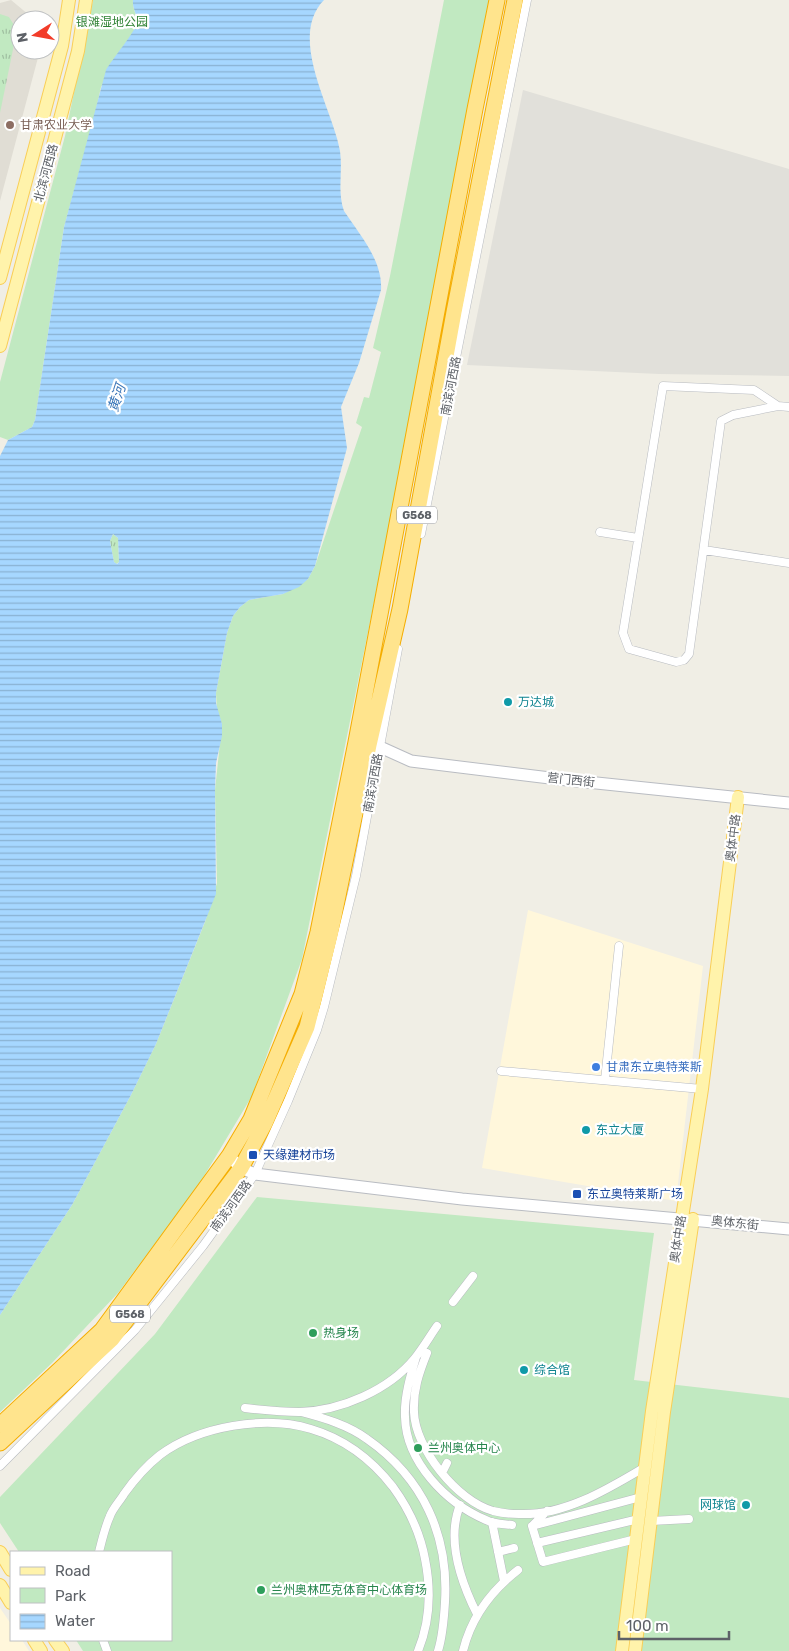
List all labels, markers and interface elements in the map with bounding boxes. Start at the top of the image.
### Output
north arrow [10,10,60,60]
park label: 银滩湿地公园 [76,15,148,29]
text: N [13,31,32,44]
place label: 甘肃农业大学 [20,118,92,132]
marker: 甘肃农业大学 [4,119,16,131]
street label: 北滨河西路 [31,142,61,204]
street label: 南滨河西路 [438,355,464,417]
water label: 黄河 [105,379,130,414]
road number: G568 [397,506,437,524]
place label: 万达城 [518,695,554,709]
marker: 万达城 [502,696,514,708]
street label: 南滨河西路 [361,752,385,814]
street label: 营门西街 [546,771,596,789]
street label: 奥体中路 [723,813,743,863]
place label: 甘肃东立奥特莱斯 [606,1060,702,1074]
marker: 甘肃东立奥特莱斯 [590,1061,602,1073]
place label: 东立大厦 [596,1123,644,1137]
marker: 东立大厦 [580,1124,592,1136]
place label: 天缘建材市场 [263,1148,335,1162]
marker: 天缘建材市场 [247,1149,259,1161]
street label: 南滨河西路 [208,1178,254,1234]
place label: 东立奥特莱斯广场 [587,1187,683,1201]
marker: 东立奥特莱斯广场 [571,1188,583,1200]
street label: 奥体中路 [667,1214,689,1264]
street label: 奥体东街 [710,1214,760,1232]
road number: G568 [110,1306,150,1322]
place label: 热身场 [323,1326,359,1340]
marker: 热身场 [307,1327,319,1339]
place label: 综合馆 [534,1363,570,1377]
marker: 综合馆 [518,1364,530,1376]
place label: 兰州奥体中心 [428,1441,500,1455]
marker: 兰州奥体中心 [412,1442,424,1454]
place label: 网球馆 [700,1498,736,1512]
marker: 网球馆 [740,1499,752,1511]
legend [10,1551,172,1641]
text: Road [55,1562,91,1580]
place label: 兰州奥林匹克体育中心体育场 [271,1583,427,1597]
marker: 兰州奥林匹克体育中心体育场 [255,1584,267,1596]
text: Park [55,1587,86,1605]
scale bar [619,1608,729,1640]
text: Water [55,1612,95,1630]
text: 100 m [626,1617,668,1635]

